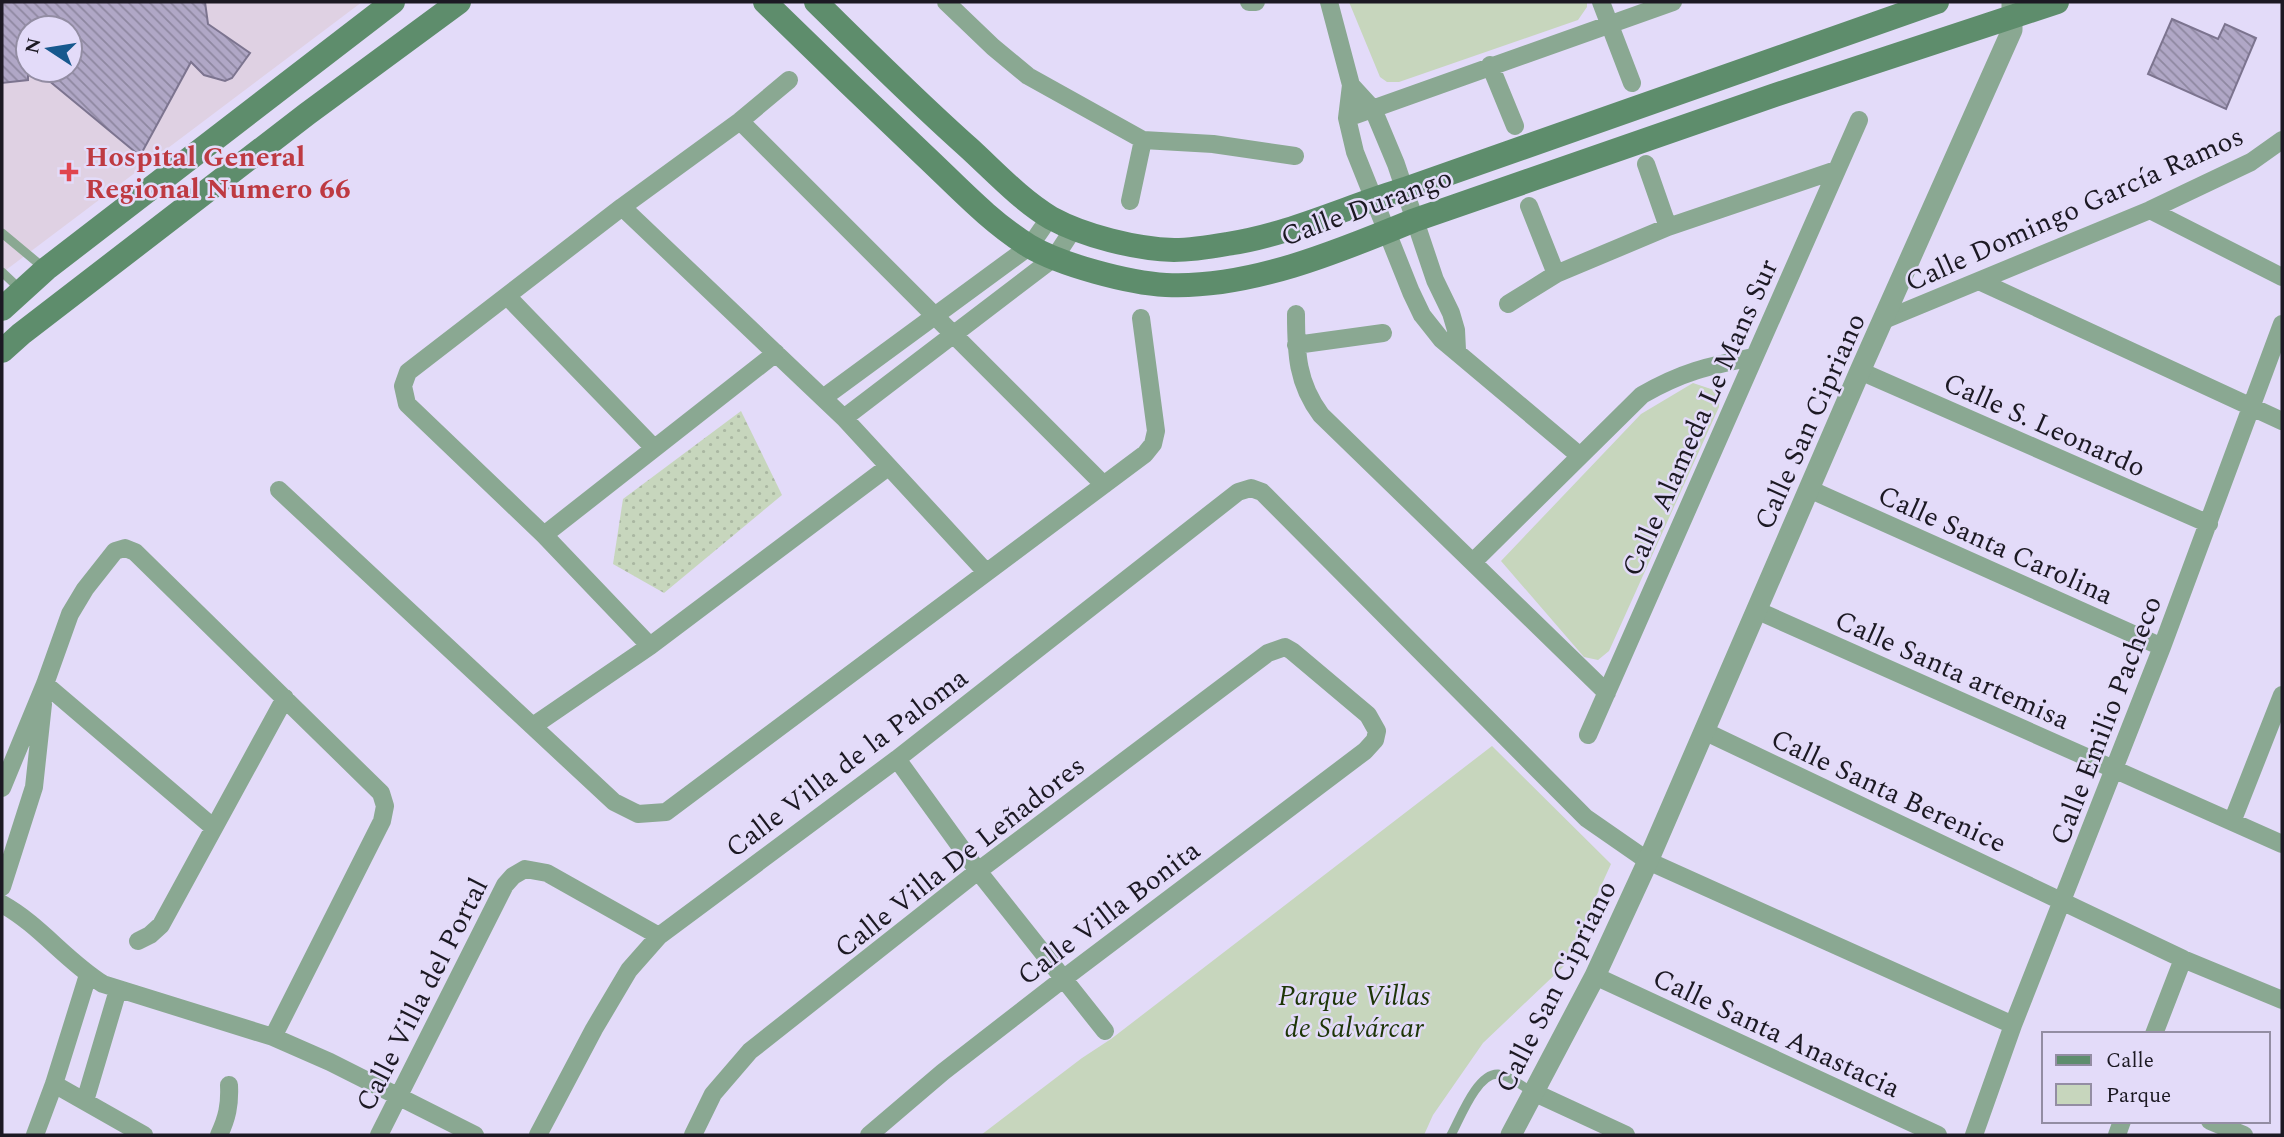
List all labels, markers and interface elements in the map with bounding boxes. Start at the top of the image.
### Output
north arrow [14,14,84,84]
text: N [18,35,50,56]
street label: Calle Domingo García Ramos [1898,115,2251,304]
place label: Hospital General Regional Numero 66 [85,136,351,211]
street label: Calle Durango [1275,156,1458,258]
marker: Hospital General Regional Numero 66 [59,162,79,182]
street label: Calle Alameda Le Mans Sur [1611,252,1790,583]
street label: Calle San Cipriano [1743,306,1877,537]
street label: Calle S. Leonardo [1936,361,2153,489]
street label: Calle Santa Carolina [1871,474,2120,617]
street label: Calle Emilio Pacheco [2039,590,2174,851]
street label: Calle Santa artemisa [1828,599,2077,742]
street label: Calle Villa de la Paloma [716,657,978,869]
street label: Calle Santa Berenice [1763,718,2013,865]
street label: Calle Villa De Leñadores [825,745,1095,969]
street label: Calle Villa Bonita [1008,830,1210,997]
street label: Calle Villa del Portal [345,870,500,1119]
street label: Calle San Cipriano [1484,873,1628,1100]
street label: Calle Santa Anastacia [1645,957,1908,1110]
park label: Parque Villas de Salvárcar [1278,975,1430,1050]
legend [2042,1032,2270,1123]
text: Calle [2106,1045,2154,1077]
text: Parque [2106,1080,2171,1112]

